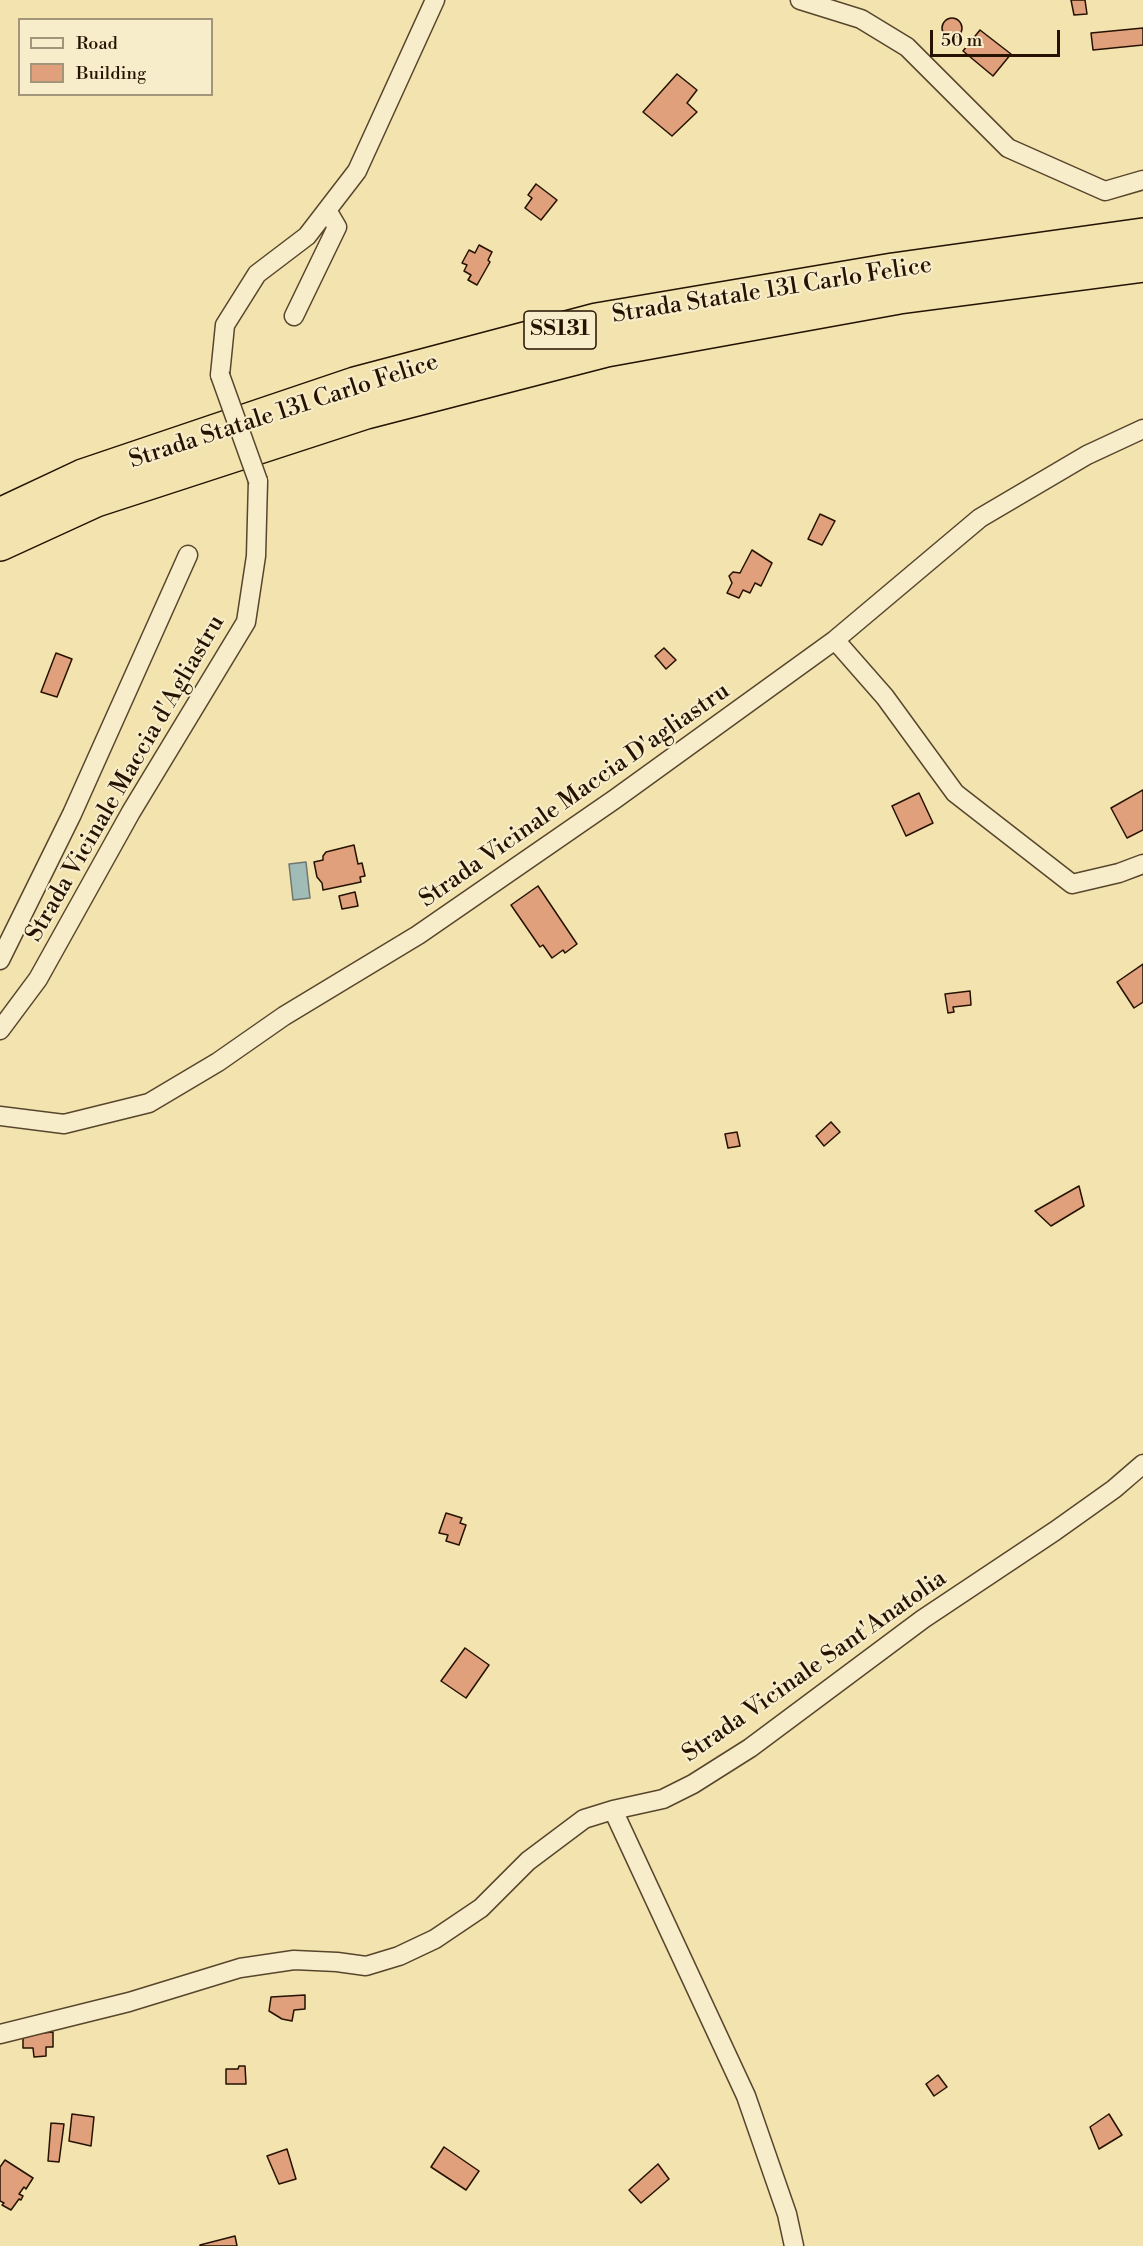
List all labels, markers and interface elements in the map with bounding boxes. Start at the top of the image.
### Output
legend [18,18,213,96]
scale bar [933,18,1064,56]
text: 50 m [941,29,982,52]
text: Road [76,32,118,55]
text: Building [76,62,146,85]
street label: Strada Statale 131 Carlo Felice [610,251,934,331]
road number: SS131 [524,311,596,349]
street label: Strada Statale 131 Carlo Felice [126,348,442,476]
street label: Strada Vicinale Maccia d'Agliastru [21,611,231,947]
street label: Strada Vicinale Maccia D'agliastru [414,677,736,915]
street label: Strada Vicinale Sant'Anatolia [677,1565,953,1769]

